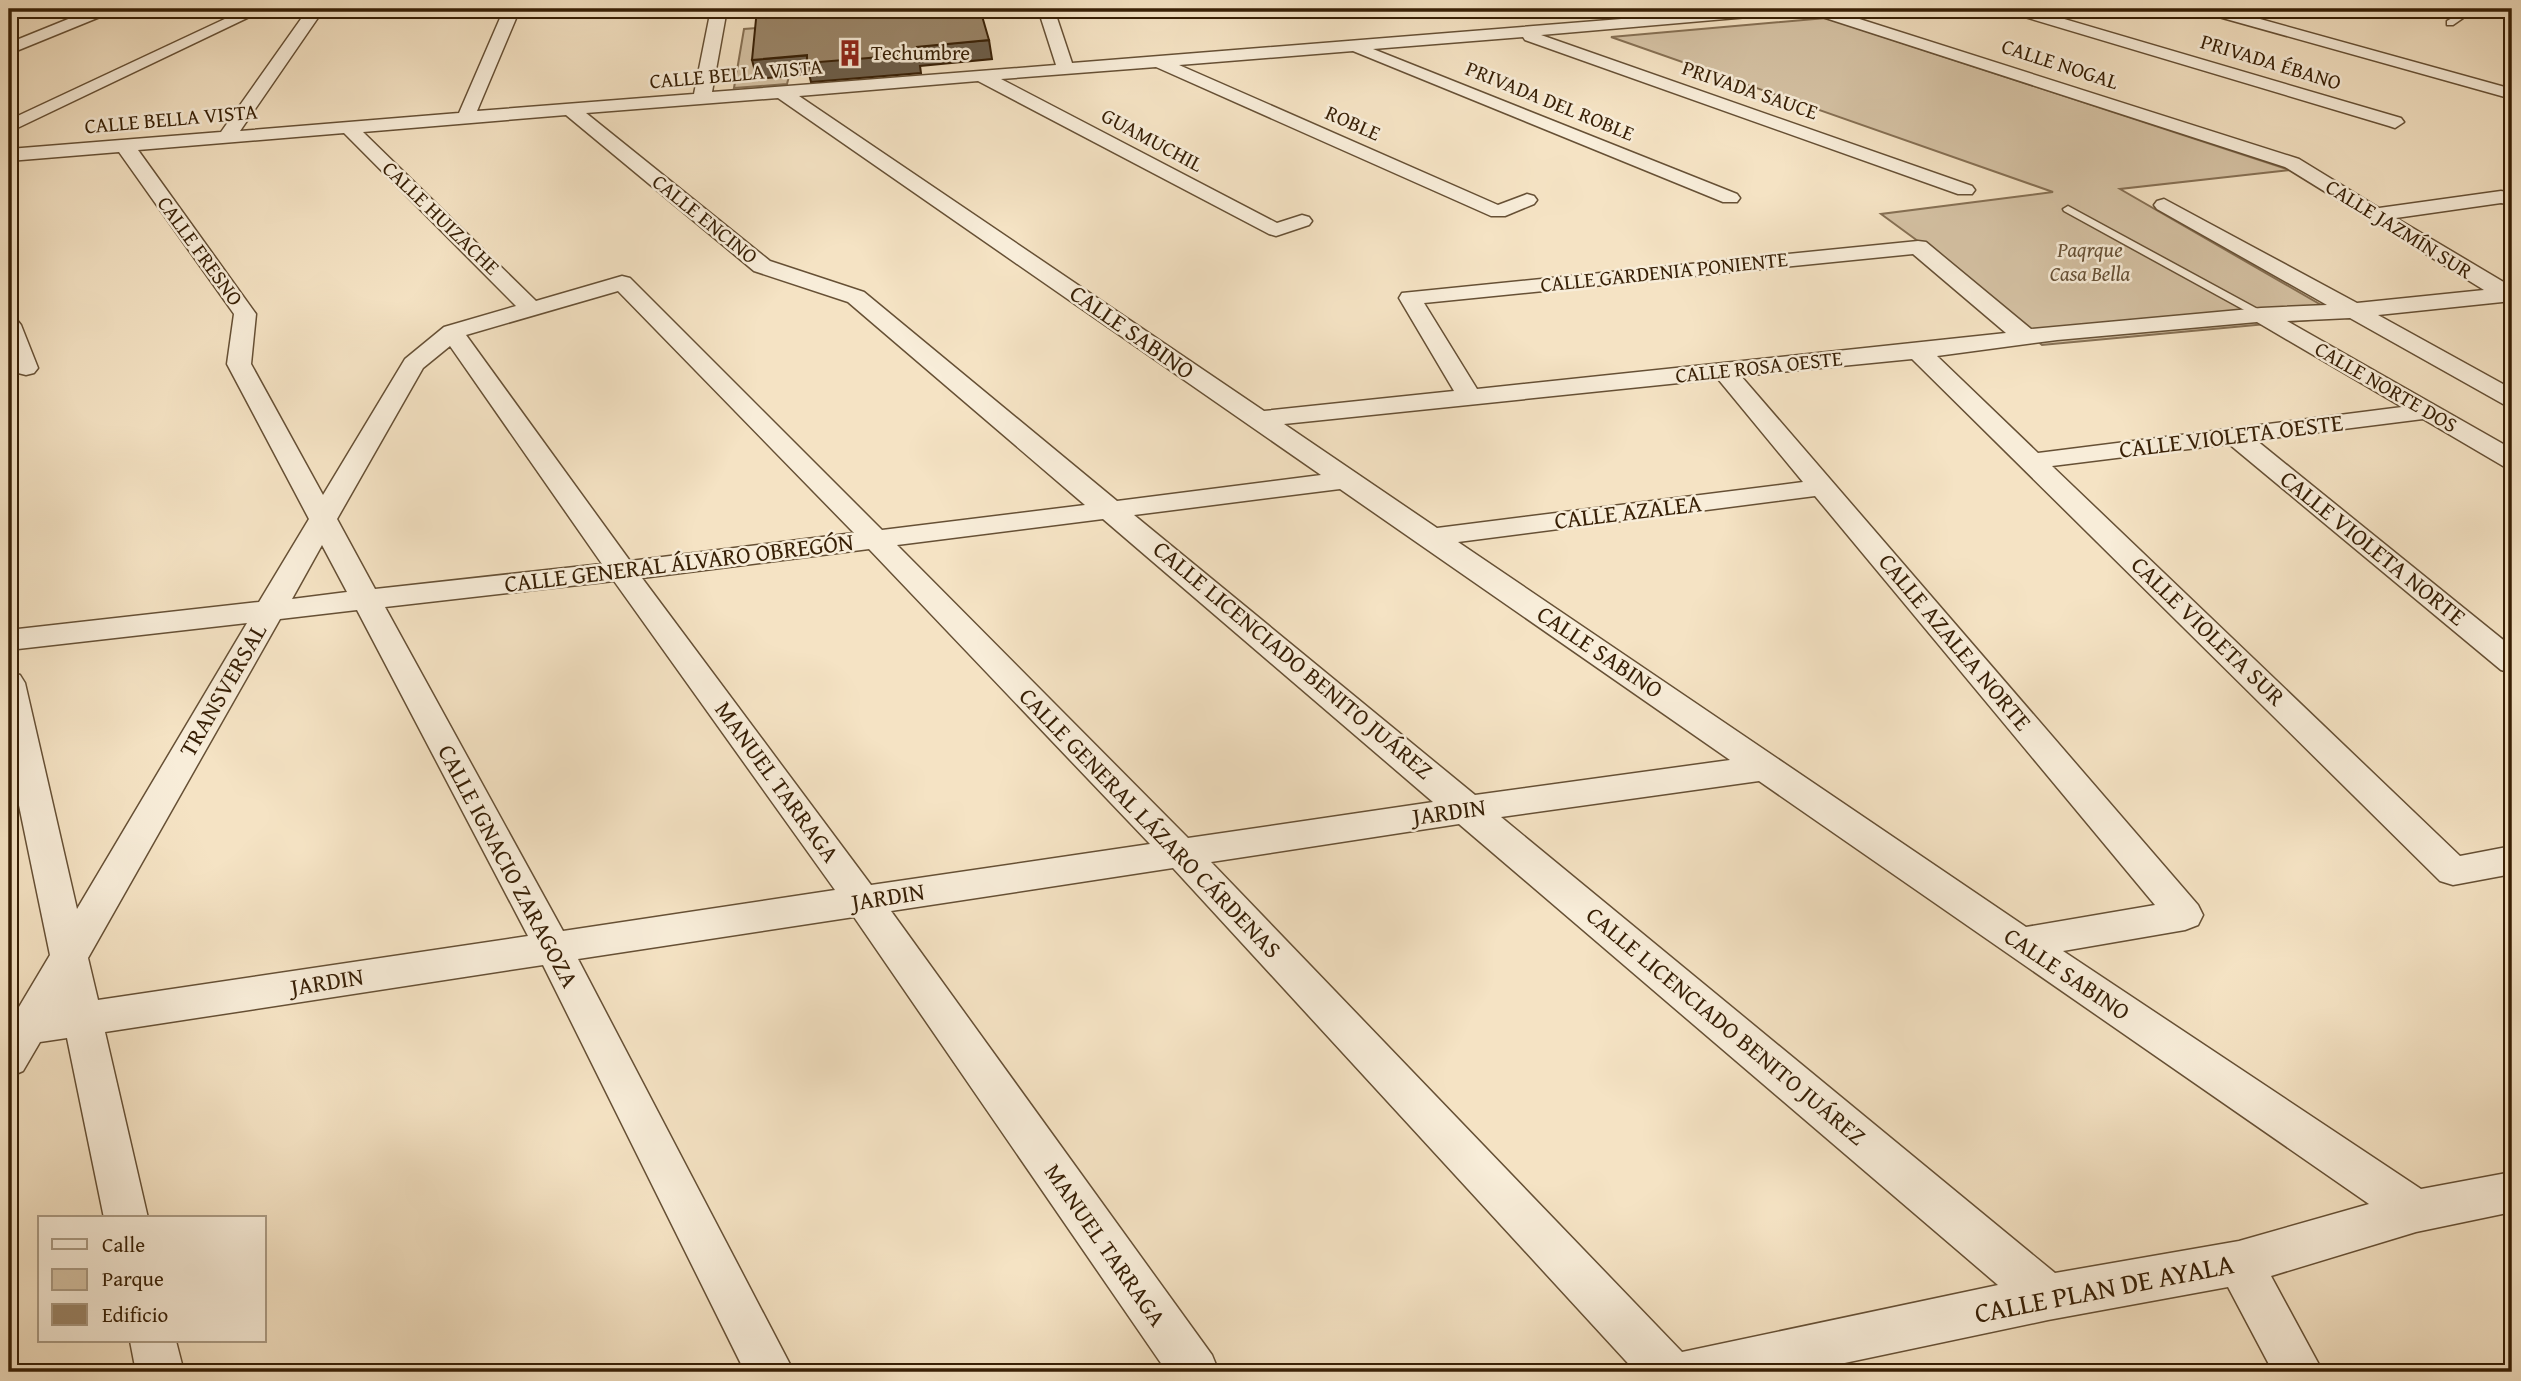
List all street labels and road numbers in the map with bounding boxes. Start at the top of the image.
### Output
street label: PRIVADA ÉBANO [2197,25,2345,98]
street label: CALLE NOGAL [1998,30,2123,97]
street label: CALLE BELLA VISTA [648,50,824,96]
street label: PRIVADA SAUCE [1678,52,1823,127]
street label: PRIVADA DEL ROBLE [1461,53,1640,149]
street label: CALLE BELLA VISTA [83,95,259,141]
street label: ROBLE [1321,97,1386,149]
street label: GUAMUCHIL [1096,100,1209,179]
street label: CALLE HUIZACHE [376,153,507,282]
street label: CALLE ENCINO [646,166,765,271]
street label: CALLE JAZMÍN SUR [2320,171,2479,287]
street label: CALLE FRESNO [150,189,251,312]
street label: CALLE GARDENIA PONIENTE [1539,243,1789,300]
street label: CALLE SABINO [1063,276,1202,388]
street label: CALLE NORTE DOS [2309,333,2463,440]
street label: CALLE ROSA OESTE [1674,342,1844,391]
street label: CALLE VIOLETA OESTE [2117,404,2345,467]
street label: CALLE VIOLETA NORTE [2273,462,2474,634]
street label: CALLE AZALEA [1552,485,1704,538]
street label: CALLE GENERAL ÁLVARO OBREGÓN [502,524,856,601]
street label: CALLE LICENCIADO BENITO JUÁREZ [1146,532,1441,787]
street label: CALLE AZALEA NORTE [1870,545,2040,738]
street label: CALLE VIOLETA SUR [2123,548,2293,714]
street label: CALLE SABINO [1530,596,1670,707]
street label: TRANSVERSAL [170,616,275,763]
street label: CALLE GENERAL LÁZARO CÁRDENAS [1011,679,1290,966]
street label: MANUEL TARRAGA [707,694,848,870]
street label: CALLE IGNACIO ZARAGOZA [429,738,588,994]
street label: JARDIN [1407,789,1488,834]
street label: JARDIN [846,873,927,920]
street label: CALLE LICENCIADO BENITO JUÁREZ [1579,898,1874,1153]
street label: CALLE SABINO [1997,918,2137,1029]
street label: JARDIN [285,958,366,1005]
street label: MANUEL TARRAGA [1036,1156,1175,1334]
street label: CALLE PLAN DE AYALA [1971,1242,2237,1333]

